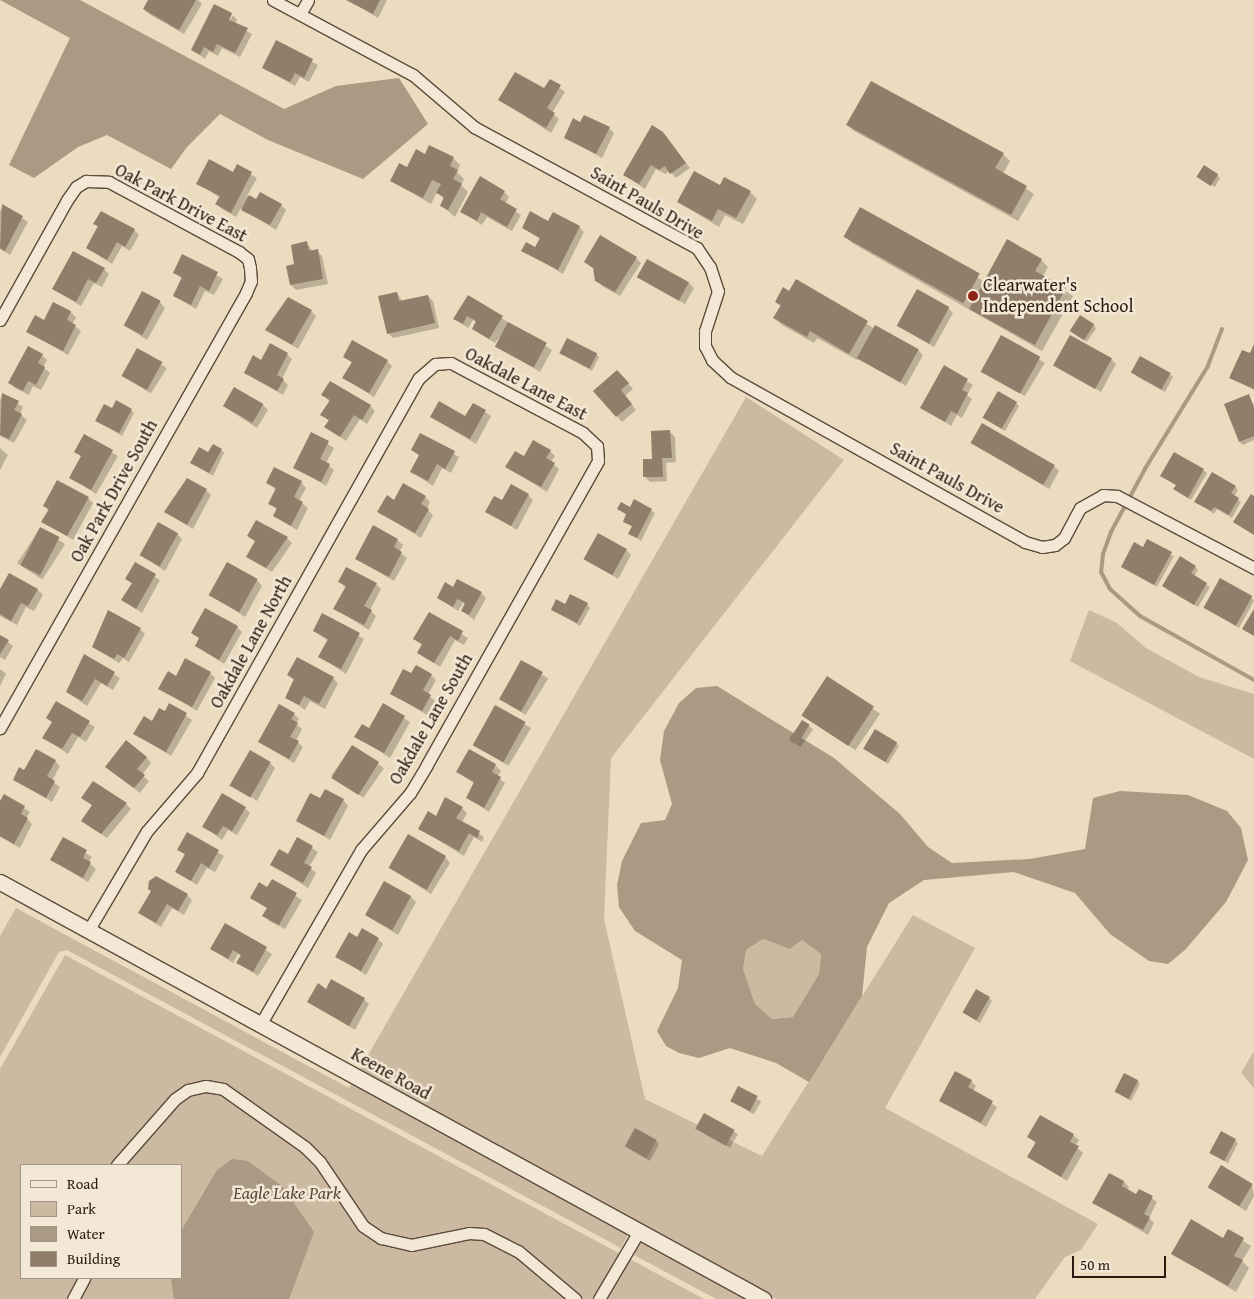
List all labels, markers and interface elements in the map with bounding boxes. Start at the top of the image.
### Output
street label: Oak Park Drive East [111,159,251,247]
street label: Saint Pauls Drive [586,162,708,244]
place label: Clearwater's Independent School [983,275,1133,318]
marker: Clearwater's Independent School [967,290,979,302]
street label: Oakdale Lane East [461,343,591,425]
street label: Oak Park Drive South [66,416,162,566]
street label: Saint Pauls Drive [886,438,1008,518]
street label: Oakdale Lane North [205,572,297,712]
street label: Oakdale Lane South [385,649,477,789]
street label: Keene Road [347,1043,435,1105]
legend [20,1164,182,1279]
text: Road [67,1173,98,1194]
park label: Eagle Lake Park [233,1182,341,1204]
text: Park [67,1198,96,1219]
text: Water [67,1223,105,1244]
scale bar [1074,1246,1168,1278]
text: Building [67,1248,120,1269]
text: 50 m [1080,1254,1110,1275]

